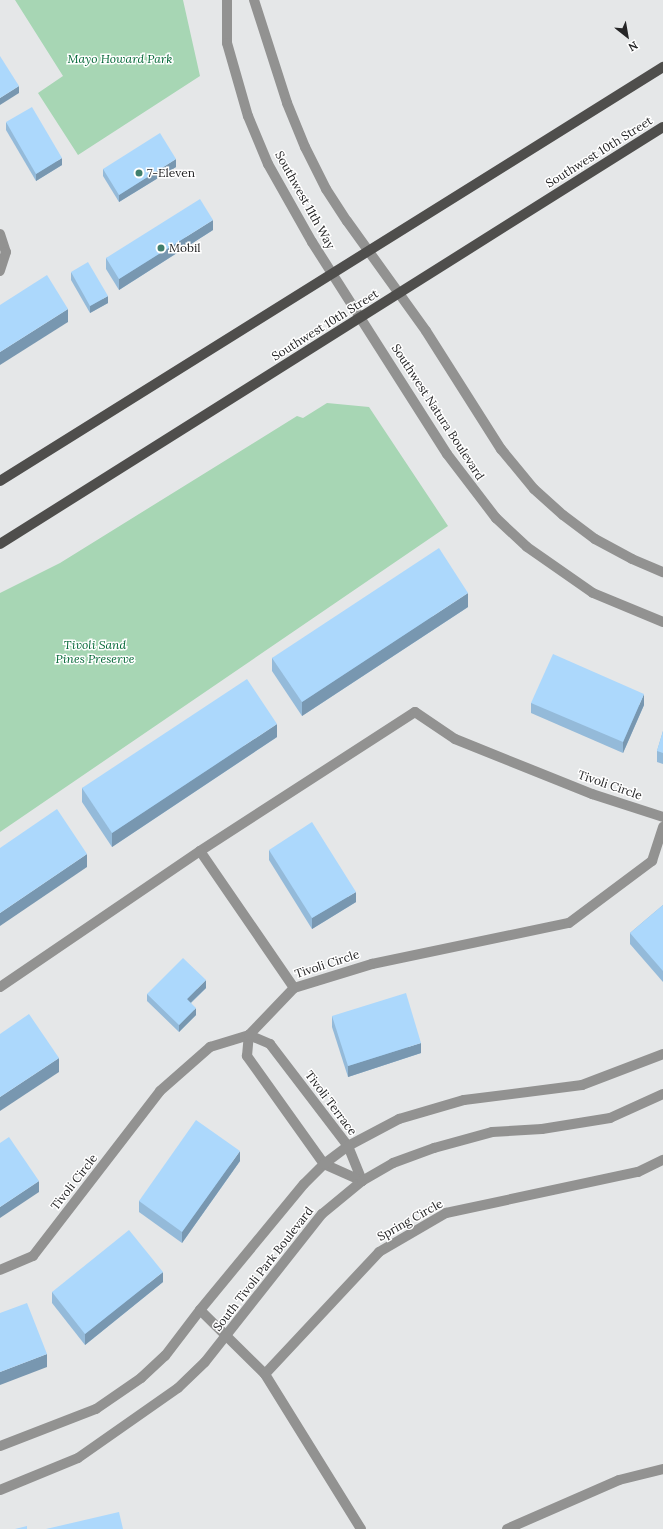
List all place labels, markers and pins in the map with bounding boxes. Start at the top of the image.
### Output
place label: 7-Eleven [147,166,195,180]
marker: 7-Eleven [134,168,144,178]
place label: Mobil [169,241,201,255]
marker: Mobil [156,243,166,253]

